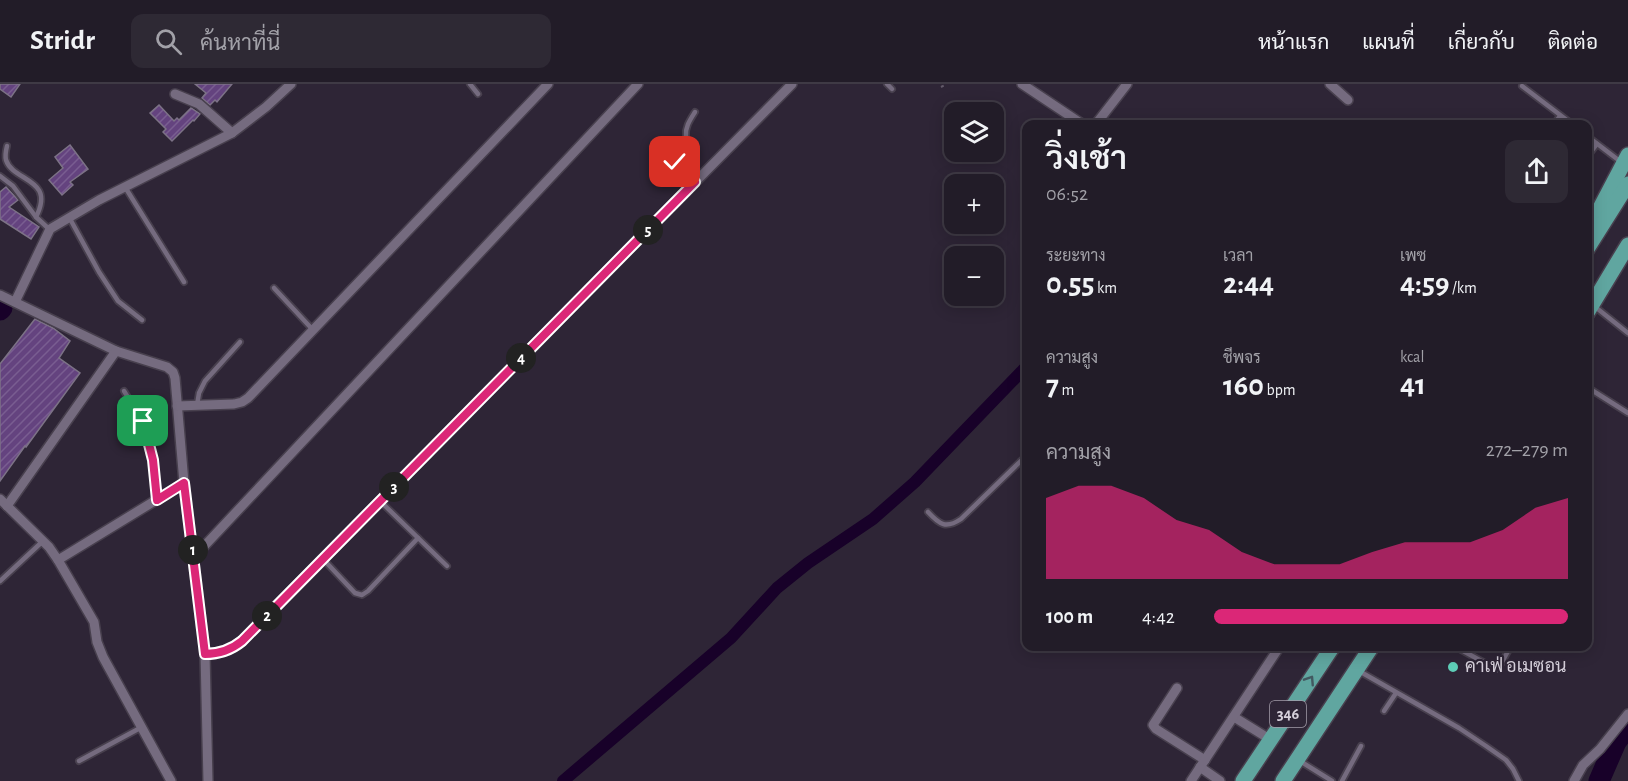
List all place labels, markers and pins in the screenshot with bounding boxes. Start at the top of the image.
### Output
pin [649,136,700,187]
pin: 5 [633,215,663,245]
pin: 4 [506,343,536,373]
pin [117,395,168,446]
pin: 3 [379,472,409,502]
pin: 1 [178,535,208,565]
pin: 2 [252,601,282,631]
place label: คาเฟ่ อเมซอน [1465,656,1566,676]
marker: คาเฟ่ อเมซอน [1446,660,1460,674]

